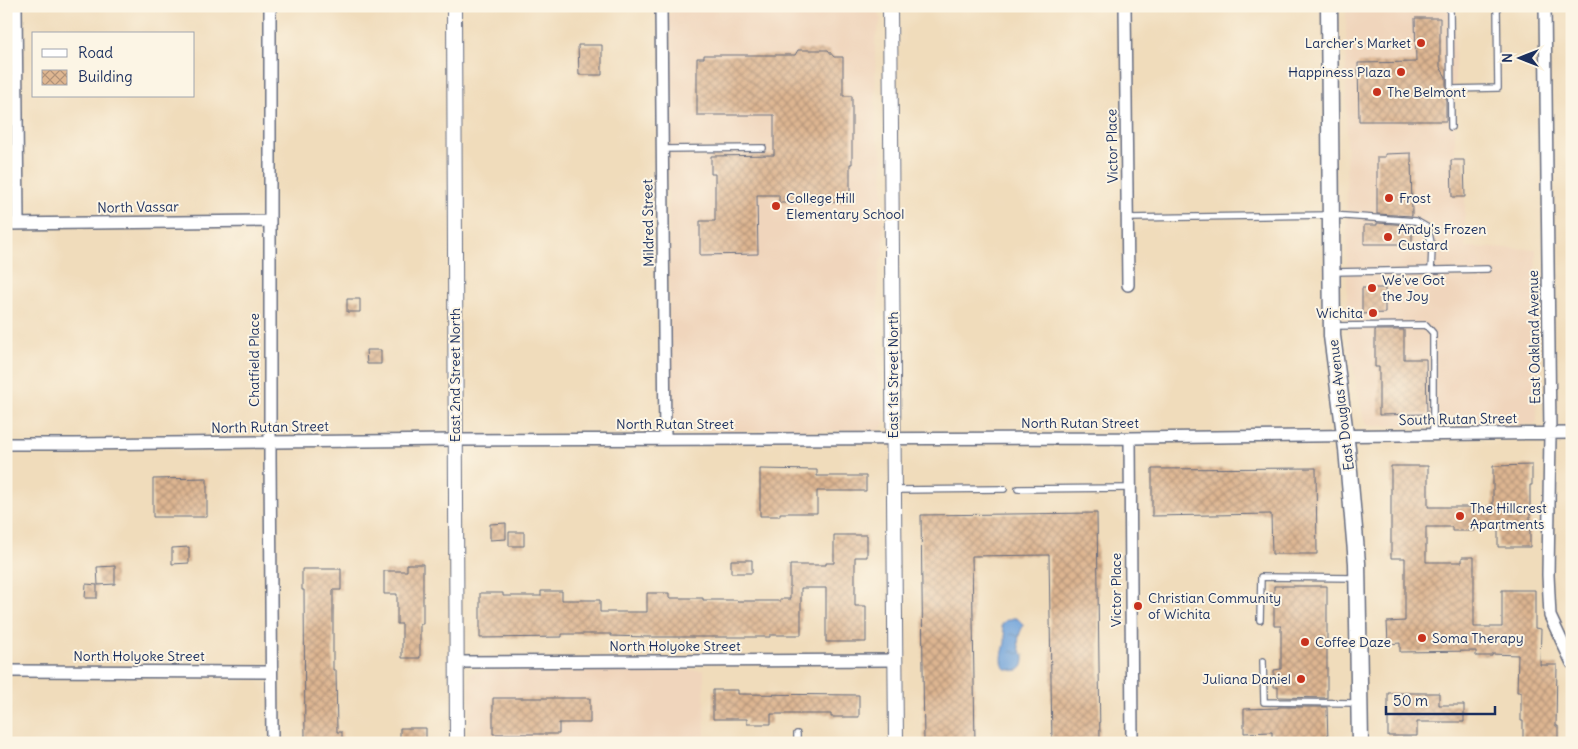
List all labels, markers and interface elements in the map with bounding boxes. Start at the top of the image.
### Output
legend [32,32,195,98]
north arrow [1496,32,1546,82]
place label: Larcher's Market [1305,34,1411,52]
marker: Larcher's Market [1415,37,1427,49]
text: Road [78,43,113,62]
text: N [1498,53,1516,63]
place label: Happiness Plaza [1288,63,1391,81]
marker: Happiness Plaza [1395,66,1407,78]
text: Building [78,67,133,86]
place label: The Belmont [1387,83,1466,101]
marker: The Belmont [1371,86,1383,98]
street label: Victor Place [1102,109,1122,183]
street label: Mildred Street [638,179,658,267]
place label: College Hill Elementary School [786,189,904,223]
place label: Frost [1399,189,1431,207]
marker: Frost [1383,192,1395,204]
street label: North Vassar [97,197,179,217]
marker: College Hill Elementary School [770,200,782,212]
place label: Andy's Frozen Custard [1398,220,1486,254]
marker: Andy's Frozen Custard [1382,231,1394,243]
street label: East Oakland Avenue [1524,270,1544,404]
place label: We've Got the Joy [1382,271,1445,305]
marker: We've Got the Joy [1366,282,1378,294]
place label: Wichita [1316,304,1363,322]
marker: Wichita [1367,307,1379,319]
street label: East 2nd Street North [446,308,464,442]
street label: East 1st Street North [884,311,902,439]
street label: Chatfield Place [245,313,263,407]
street label: East Douglas Avenue [1324,338,1358,472]
street label: South Rutan Street [1399,409,1518,429]
street label: North Rutan Street [1021,414,1139,432]
street label: North Rutan Street [616,415,734,433]
street label: North Rutan Street [211,417,329,437]
place label: The Hillcrest Apartments [1470,499,1547,533]
marker: The Hillcrest Apartments [1454,510,1466,522]
street label: Victor Place [1107,553,1125,627]
place label: Christian Community of Wichita [1148,589,1281,623]
marker: Christian Community of Wichita [1132,600,1144,612]
place label: Soma Therapy [1432,629,1524,647]
marker: Soma Therapy [1416,632,1428,644]
place label: Coffee Daze [1315,633,1391,651]
marker: Coffee Daze [1299,636,1311,648]
street label: North Holyoke Street [609,637,741,655]
street label: North Holyoke Street [73,647,205,665]
place label: Juliana Daniel [1202,670,1291,688]
marker: Juliana Daniel [1295,673,1307,685]
scale bar [1386,684,1494,716]
text: 50 m [1393,691,1428,710]

